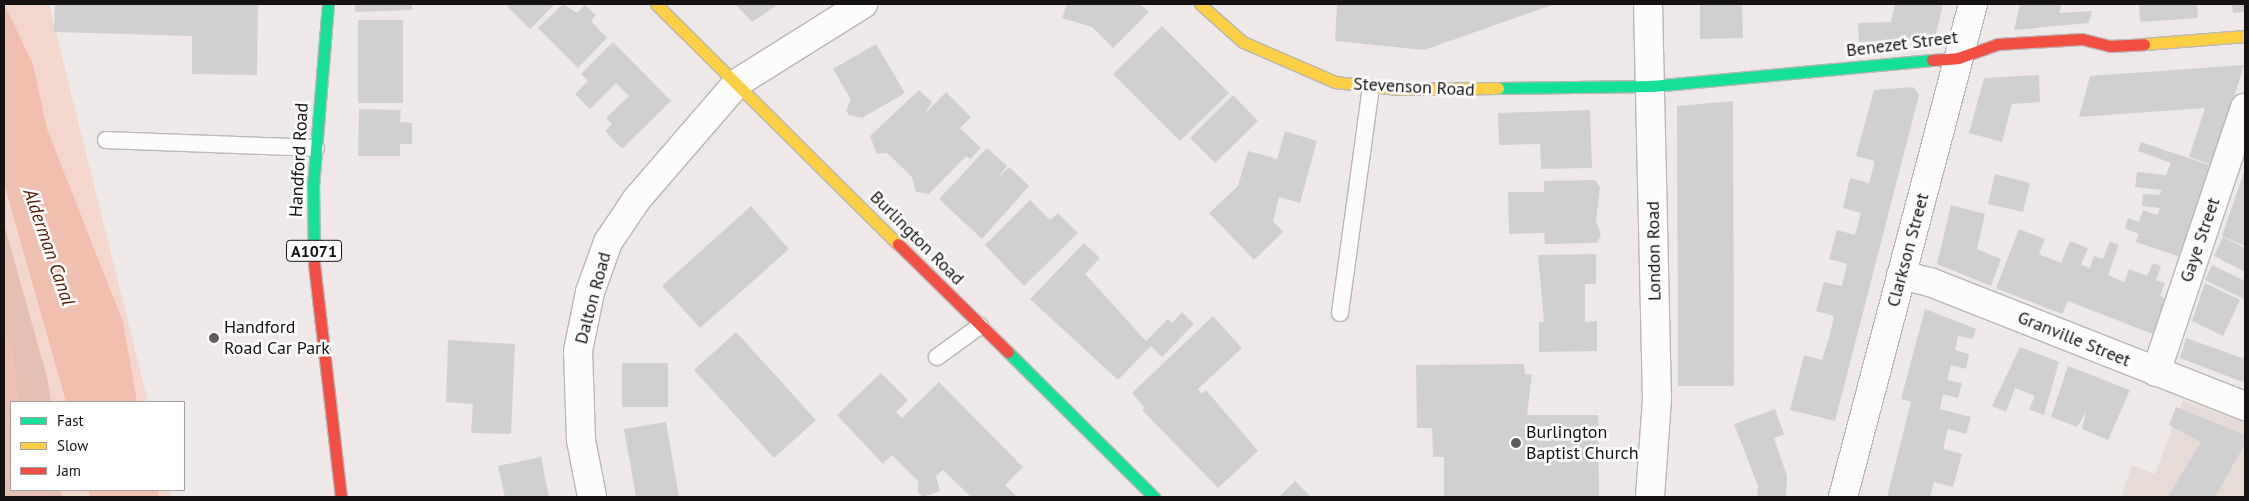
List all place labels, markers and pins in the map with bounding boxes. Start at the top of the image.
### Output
place label: Handford Road Car Park [224,317,330,359]
marker: Handford Road Car Park [208,332,220,344]
place label: Burlington Baptist Church [1526,422,1638,464]
marker: Burlington Baptist Church [1510,437,1522,449]

